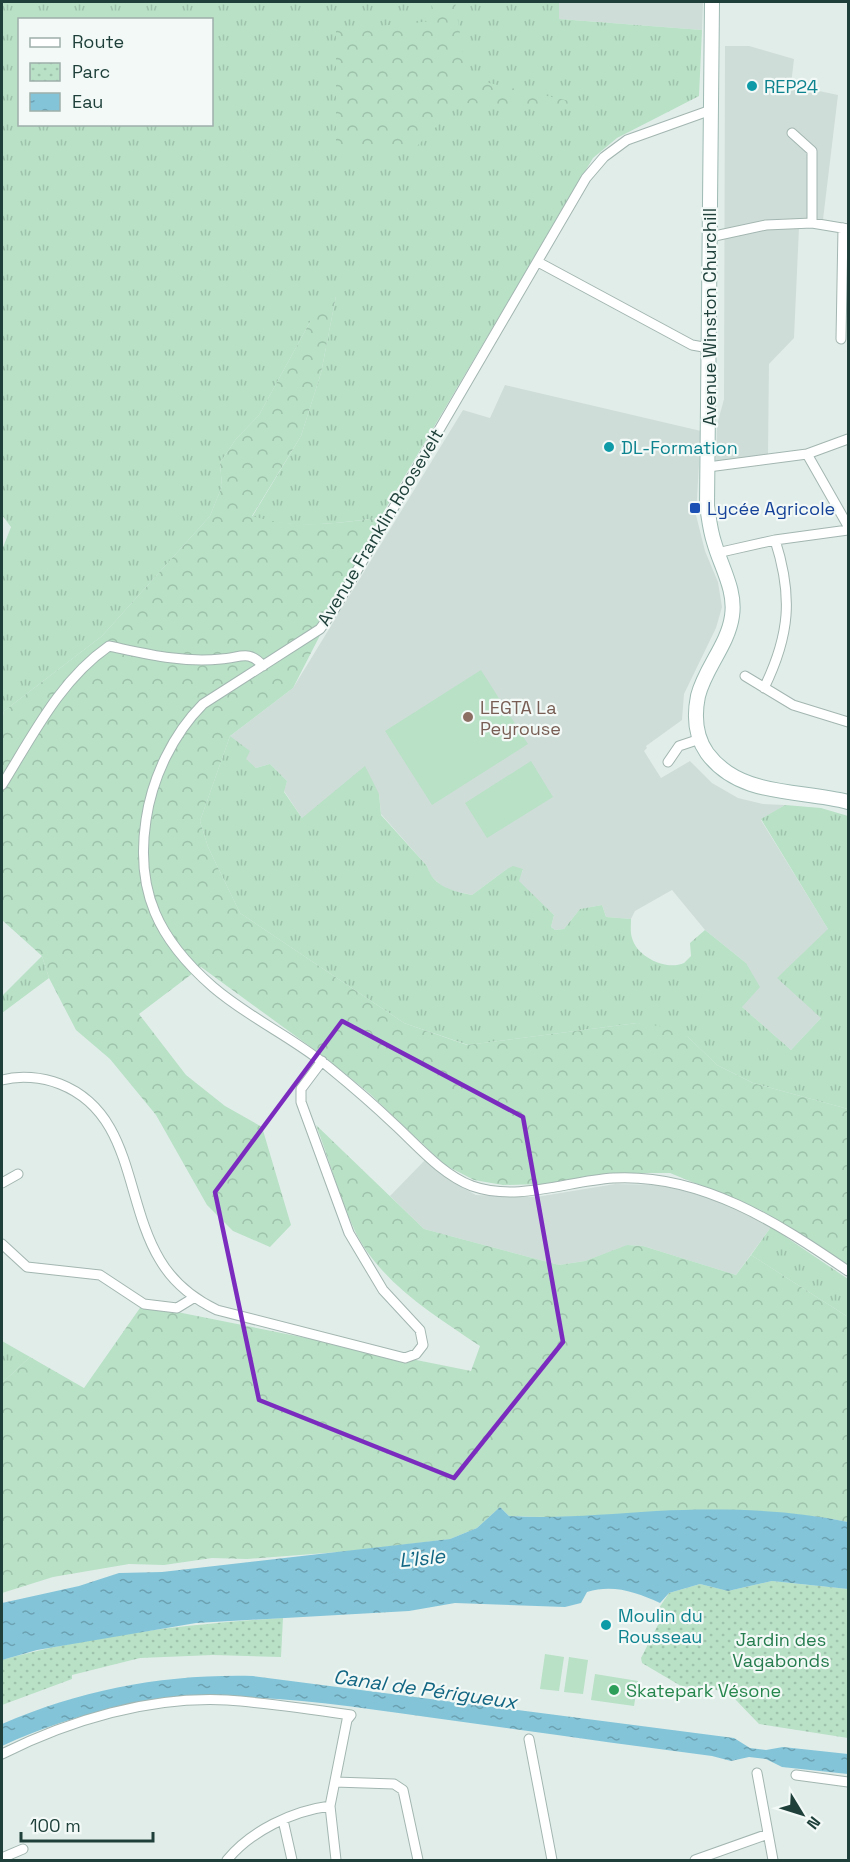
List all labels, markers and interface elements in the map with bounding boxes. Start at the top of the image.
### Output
legend [18,18,213,126]
text: Route [72,30,124,53]
text: Parc [72,60,110,83]
place label: REP24 [764,75,818,98]
marker: REP24 [745,79,759,93]
text: Eau [72,90,103,113]
street label: Avenue Winston Churchill [698,208,721,426]
street label: Avenue Franklin Roosevelt [312,424,448,630]
place label: DL-Formation [621,436,738,459]
marker: DL-Formation [602,440,616,454]
place label: Lycée Agricole [707,497,835,520]
marker: Lycée Agricole [688,501,702,515]
place label: LEGTA La Peyrouse [480,696,561,740]
marker: LEGTA La Peyrouse [461,710,475,724]
water label: L'Isle [398,1543,447,1573]
place label: Moulin du Rousseau [618,1604,703,1648]
marker: Moulin du Rousseau [599,1618,613,1632]
park label: Jardin des Vagabonds [732,1628,830,1672]
water label: Canal de Périgueux [332,1663,521,1715]
place label: Skatepark Vésone [626,1679,781,1702]
marker: Skatepark Vésone [607,1683,621,1697]
north arrow [772,1784,832,1844]
scale bar [21,1805,153,1843]
text: N [802,1812,825,1834]
text: 100 m [30,1814,81,1837]

